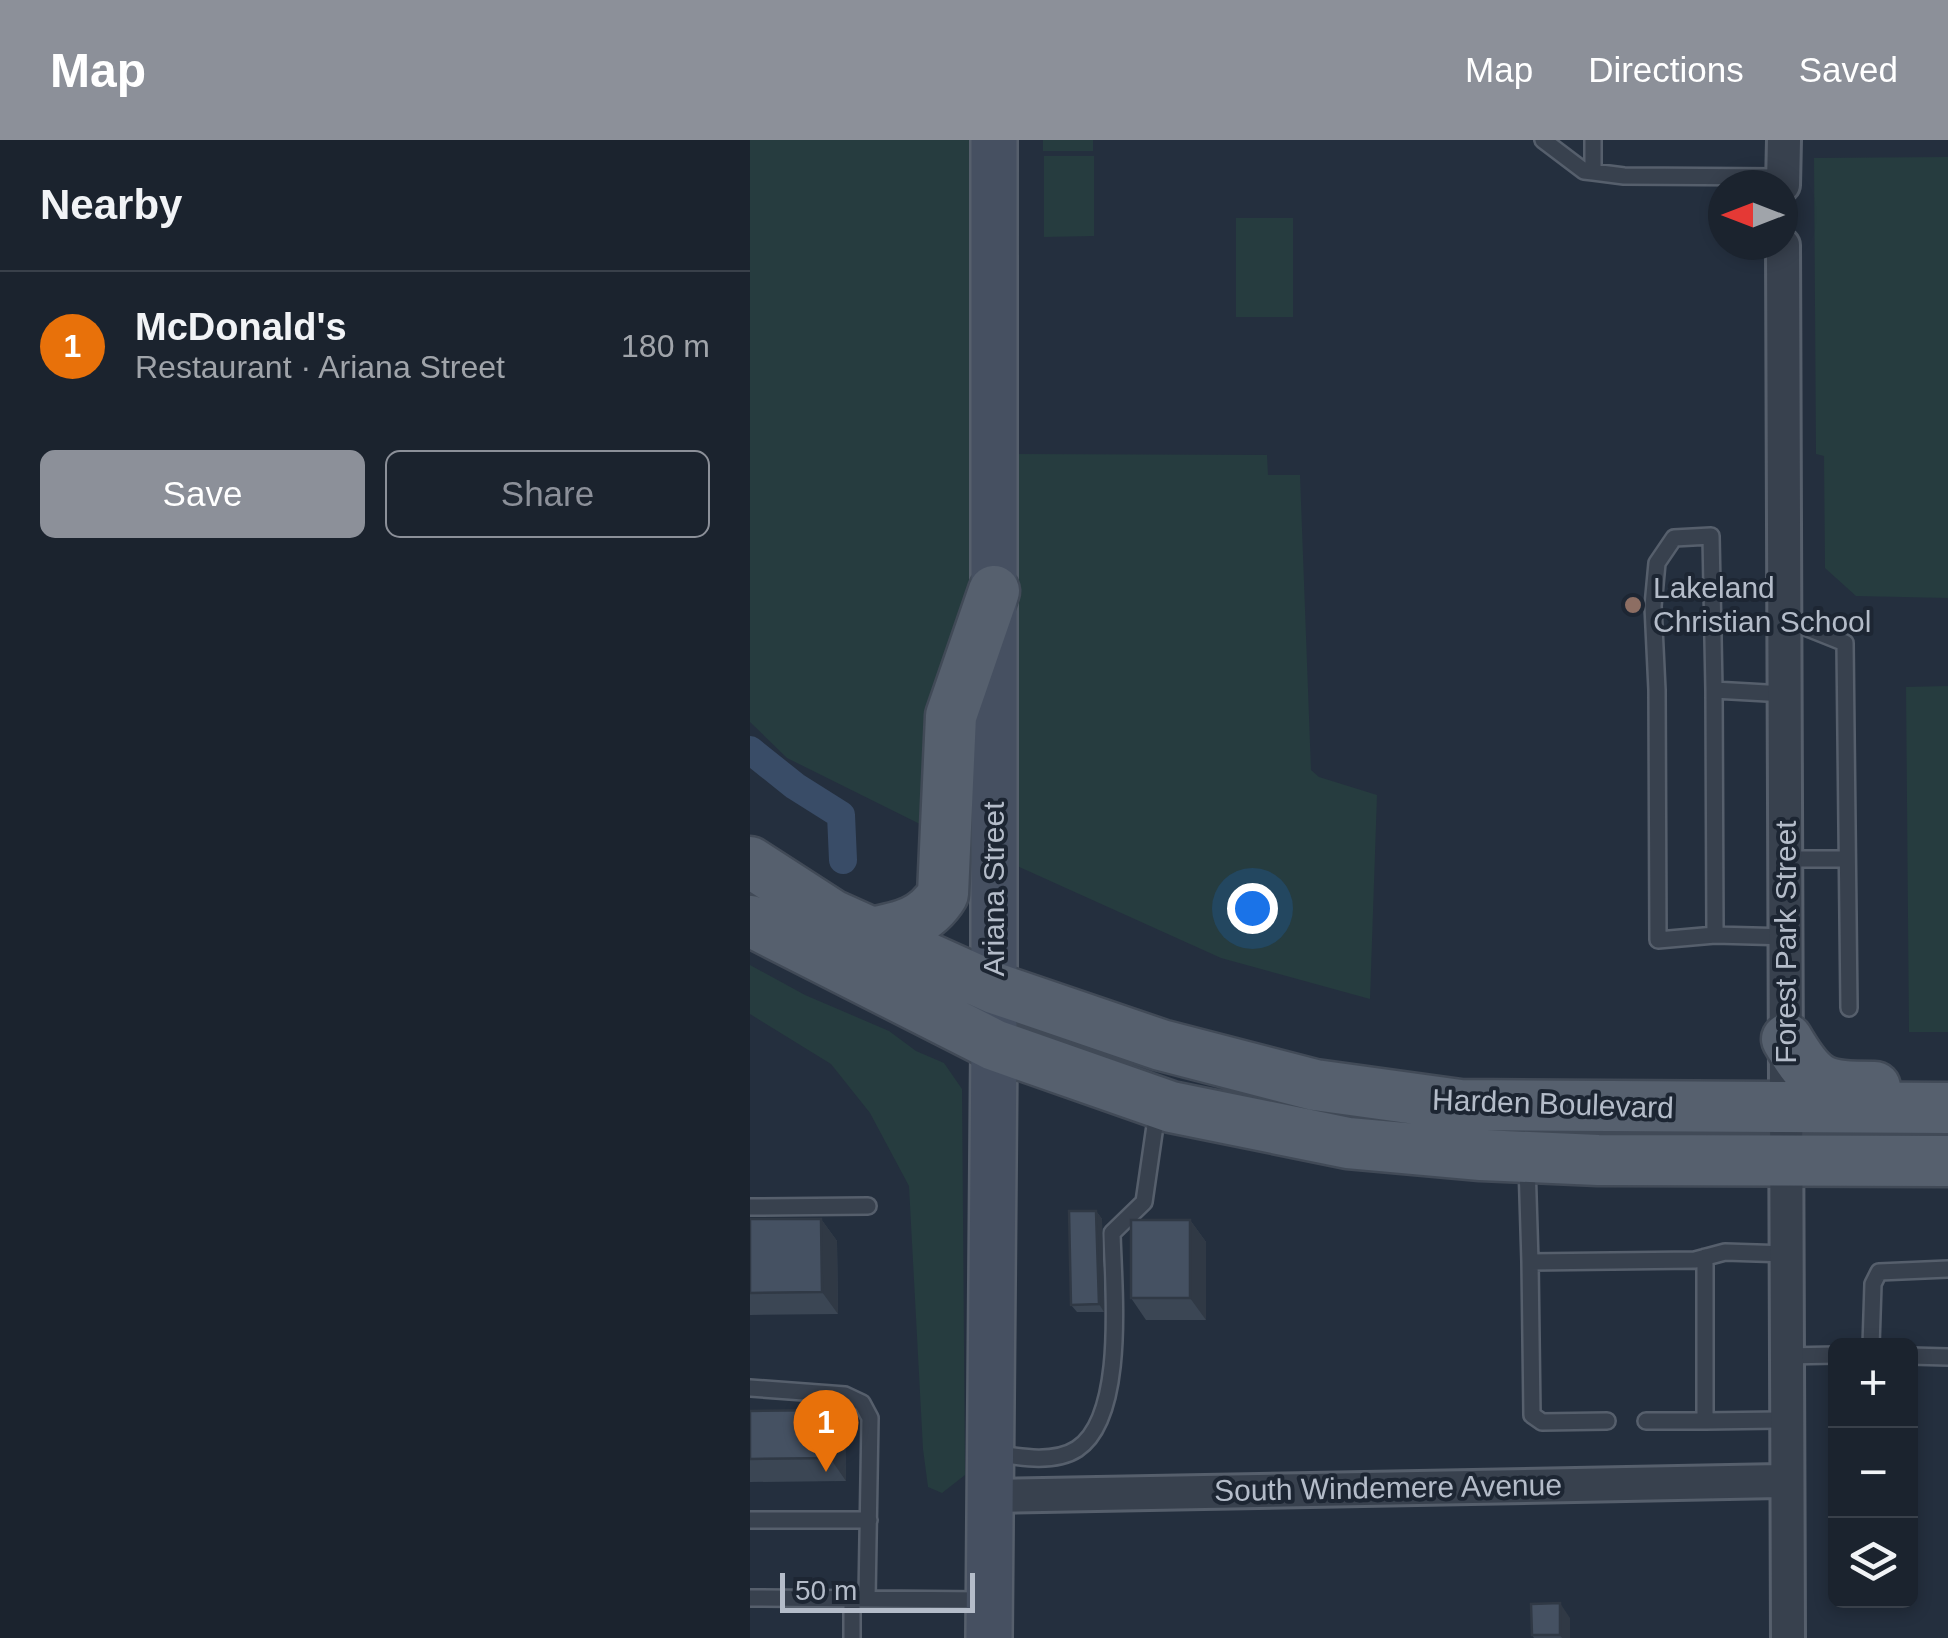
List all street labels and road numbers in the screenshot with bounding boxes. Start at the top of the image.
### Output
street label: Ariana Street [977,801,1010,977]
street label: Forest Park Street [1769,820,1802,1064]
street label: Harden Boulevard [1432,1083,1674,1124]
street label: South Windemere Avenue [1214,1468,1562,1507]

